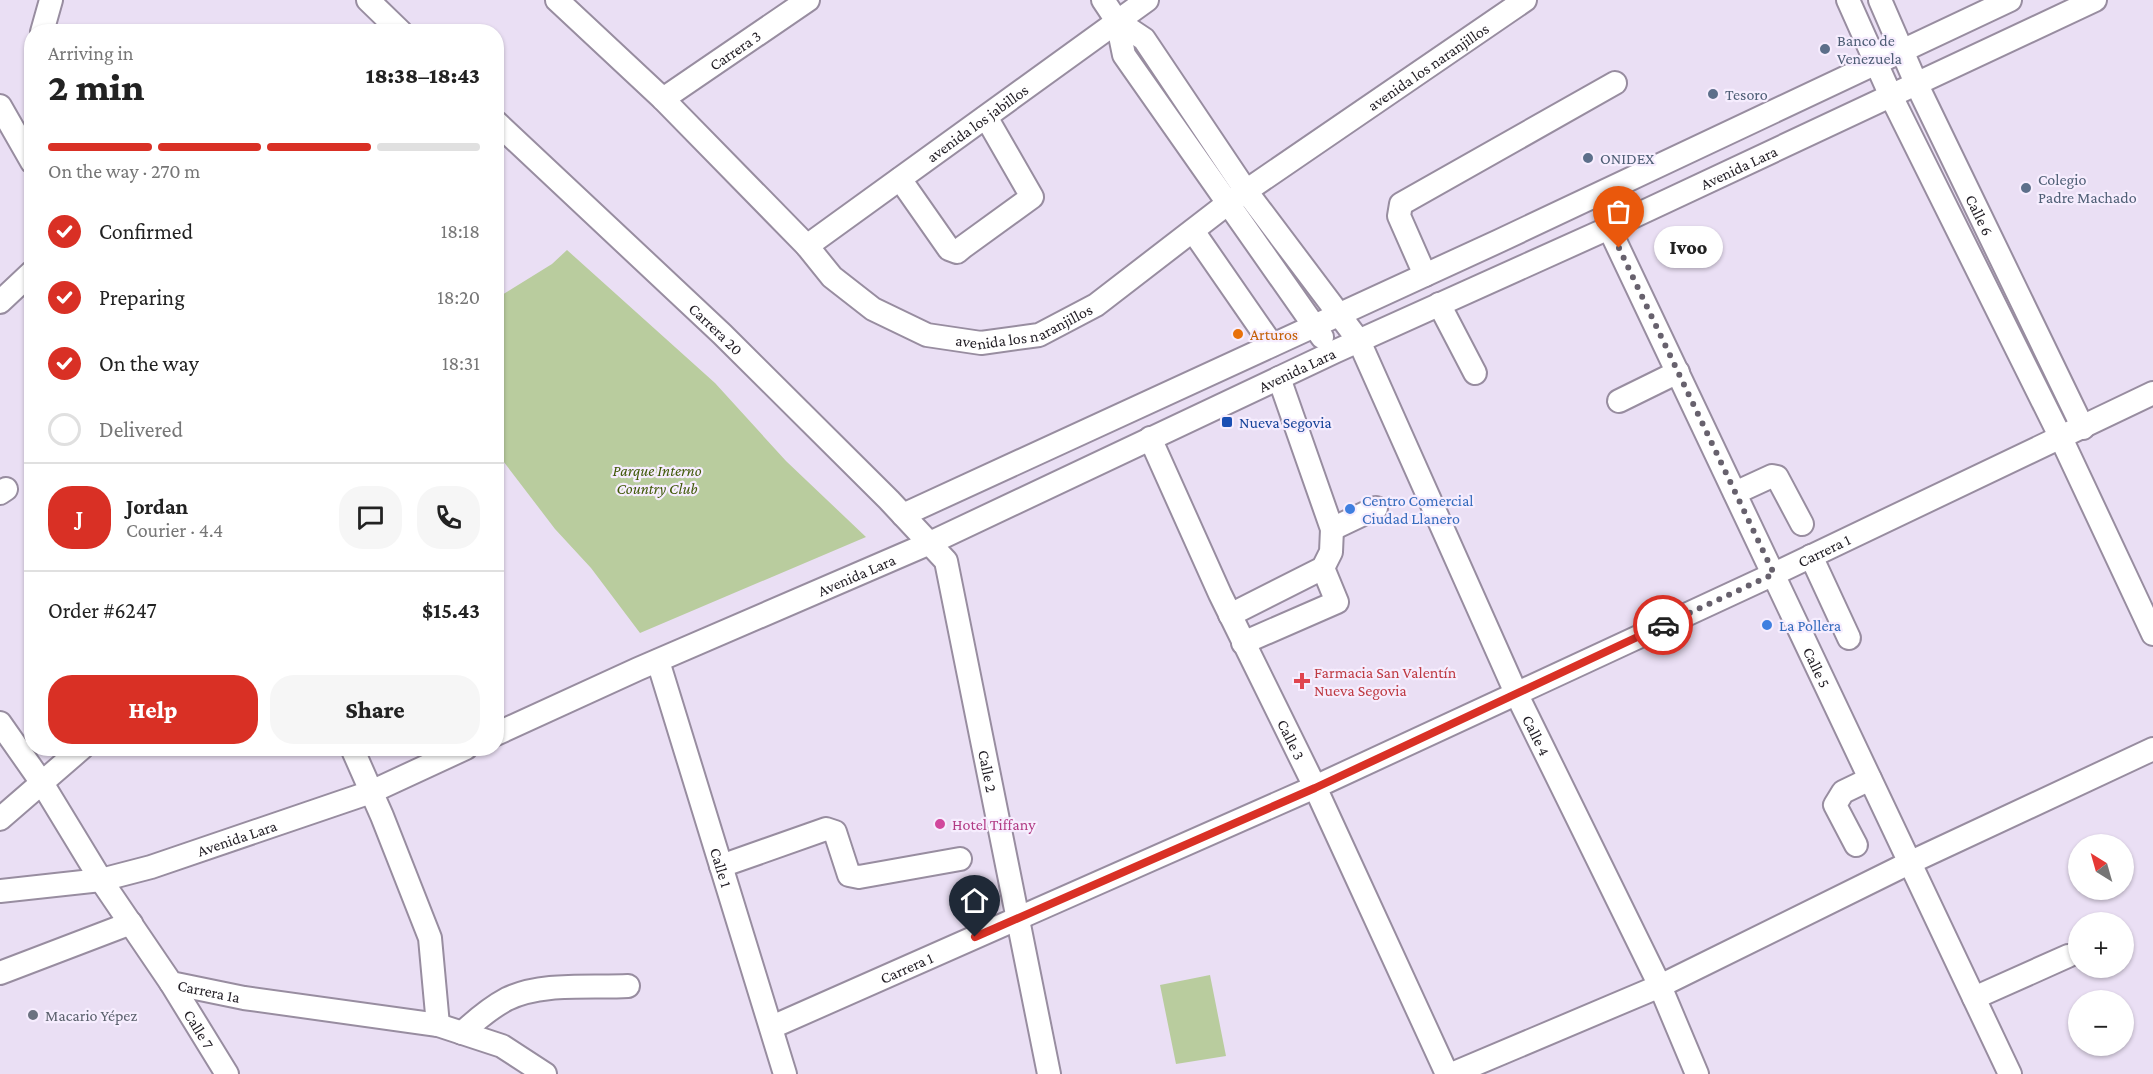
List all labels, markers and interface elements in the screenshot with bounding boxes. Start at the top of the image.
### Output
street label: avenida los naranjillos [1364,20,1492,114]
street label: Carrera 3 [706,27,764,74]
place label: Banco de Venezuela [1837,32,1903,67]
text: Arriving in [48,42,133,64]
marker: Banco de Venezuela [1818,42,1832,56]
text: 18:38–18:43 [366,63,480,88]
text: 2 min [48,65,144,108]
street label: avenida los jabillos [923,81,1031,166]
place label: Tesoro [1725,86,1768,103]
marker: Tesoro [1706,87,1720,101]
street label: Avenida Lara [1698,142,1781,193]
place label: ONIDEX [1600,150,1655,167]
marker: ONIDEX [1581,151,1595,165]
text: On the way · 270 m [48,160,200,182]
place label: Colegio Padre Machado [2038,171,2137,206]
marker: Colegio Padre Machado [2019,181,2033,195]
pin [1593,186,1644,248]
street label: Calle 6 [1962,192,1996,238]
icon: bag [1602,195,1635,228]
icon: check [48,215,81,248]
text: Confirmed [99,219,193,244]
text: 18:18 [441,220,480,242]
callout: Ivoo [1655,227,1724,269]
text: Ivoo [1670,236,1707,258]
icon: check [48,281,81,314]
text: Preparing [99,285,185,310]
text: 18:20 [437,286,480,308]
street label: Carrera 20 [686,300,746,359]
street label: avenida los naranjillos [954,301,1095,352]
place label: Arturos [1250,326,1298,343]
marker: Arturos [1231,327,1245,341]
street label: Avenida Lara [1256,344,1339,395]
icon: check [48,347,81,380]
text: On the way [99,351,199,376]
text: 18:31 [442,352,480,374]
place label: Nueva Segovia [1239,414,1332,432]
marker: Nueva Segovia [1220,415,1234,429]
text: Delivered [99,417,183,442]
park label: Parque Interno Country Club [613,462,702,498]
button: chat [339,486,402,549]
button: phone [417,486,480,549]
place label: Centro Comercial Ciudad Llanero [1362,492,1474,527]
text: Jordan [126,494,188,519]
marker: Centro Comercial Ciudad Llanero [1343,502,1357,516]
text: J [76,505,83,530]
text: Courier · 4.4 [126,519,223,541]
street label: Carrera 1 [1795,531,1853,570]
street label: Avenida Lara [815,551,898,599]
courier [1633,595,1693,655]
text: Order #6247 [48,598,157,623]
text: $15.43 [422,598,480,623]
icon: car [1647,609,1680,642]
place label: La Pollera [1779,617,1842,634]
marker: La Pollera [1760,618,1774,632]
street label: Calle 5 [1800,644,1834,690]
place label: Farmacia San Valentín Nueva Segovia [1314,664,1457,700]
marker: Farmacia San Valentín Nueva Segovia [1295,674,1309,688]
button: Help [48,675,258,744]
button: Share [270,675,480,744]
street label: Calle 4 [1519,712,1553,759]
street label: Calle 3 [1274,717,1308,763]
street label: Calle 2 [975,748,1000,794]
place label: Hotel Tiffany [952,816,1036,834]
street label: Avenida Lara [195,817,280,860]
marker: Hotel Tiffany [933,817,947,831]
north arrow [2068,834,2134,900]
map controls [2068,834,2134,1056]
street label: Calle 1 [707,846,735,889]
pin [949,875,1000,937]
icon: home [958,884,991,917]
button: + [2068,912,2134,978]
street label: Carrera 1 [878,949,936,987]
street label: Carrera 1a [176,977,242,1006]
button: − [2068,990,2134,1056]
place label: Macario Yépez [45,1007,137,1025]
street label: Calle 7 [180,1007,218,1052]
marker: Macario Yépez [26,1008,40,1022]

